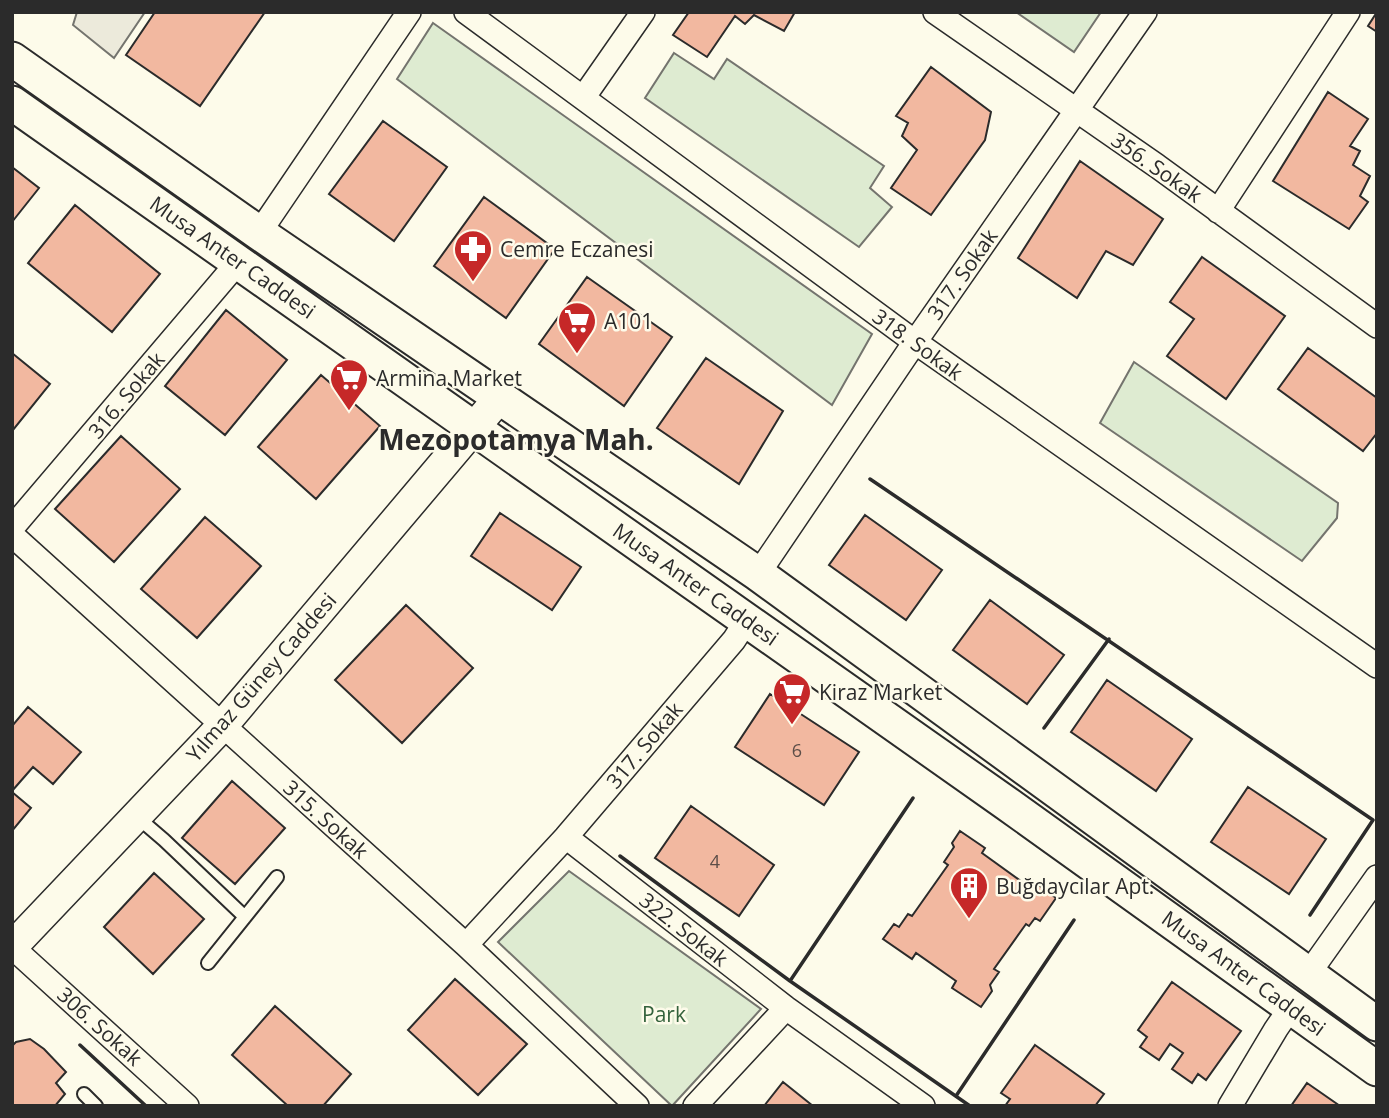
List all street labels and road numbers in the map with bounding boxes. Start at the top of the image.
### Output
street label: 356. Sokak [1106,125,1208,209]
street label: Musa Anter Caddesi [145,189,321,325]
street label: 317. Sokak [920,223,1004,325]
street label: 318. Sokak [867,302,969,386]
street label: 316. Sokak [82,346,170,444]
street label: Musa Anter Caddesi [608,516,784,652]
street label: Yılmaz Güney Caddesi [180,587,342,767]
street label: 317. Sokak [600,696,688,794]
street label: 315. Sokak [278,774,374,864]
street label: 322. Sokak [634,886,734,972]
street label: Musa Anter Caddesi [1156,904,1332,1042]
street label: 306. Sokak [52,981,148,1071]

